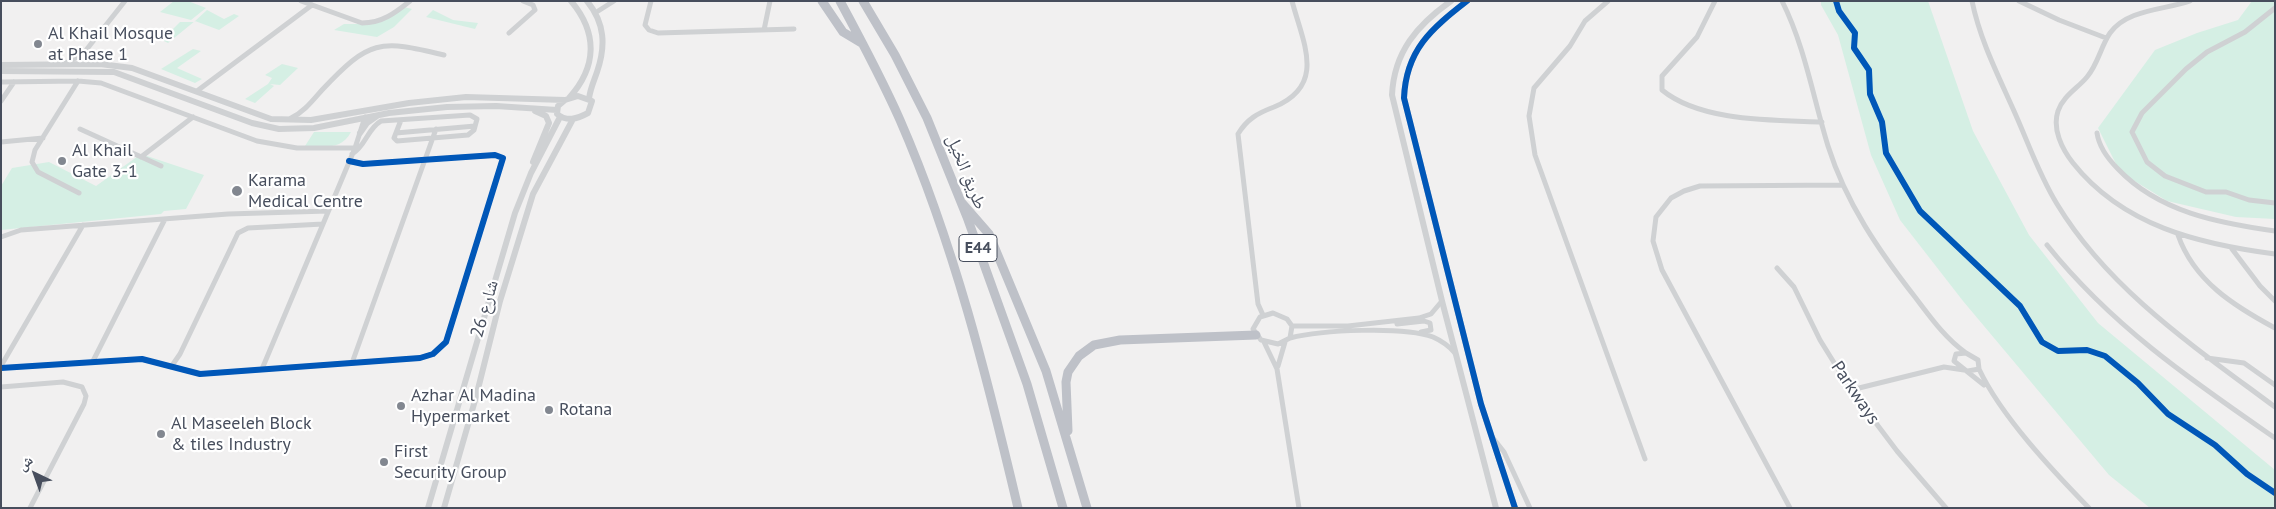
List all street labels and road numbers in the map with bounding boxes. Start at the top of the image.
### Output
street label: طريق الخيل [941,131,991,213]
road number: E44 [959,234,997,262]
street label: شارع 26 [467,278,503,340]
street label: Parkways [1826,357,1884,429]

